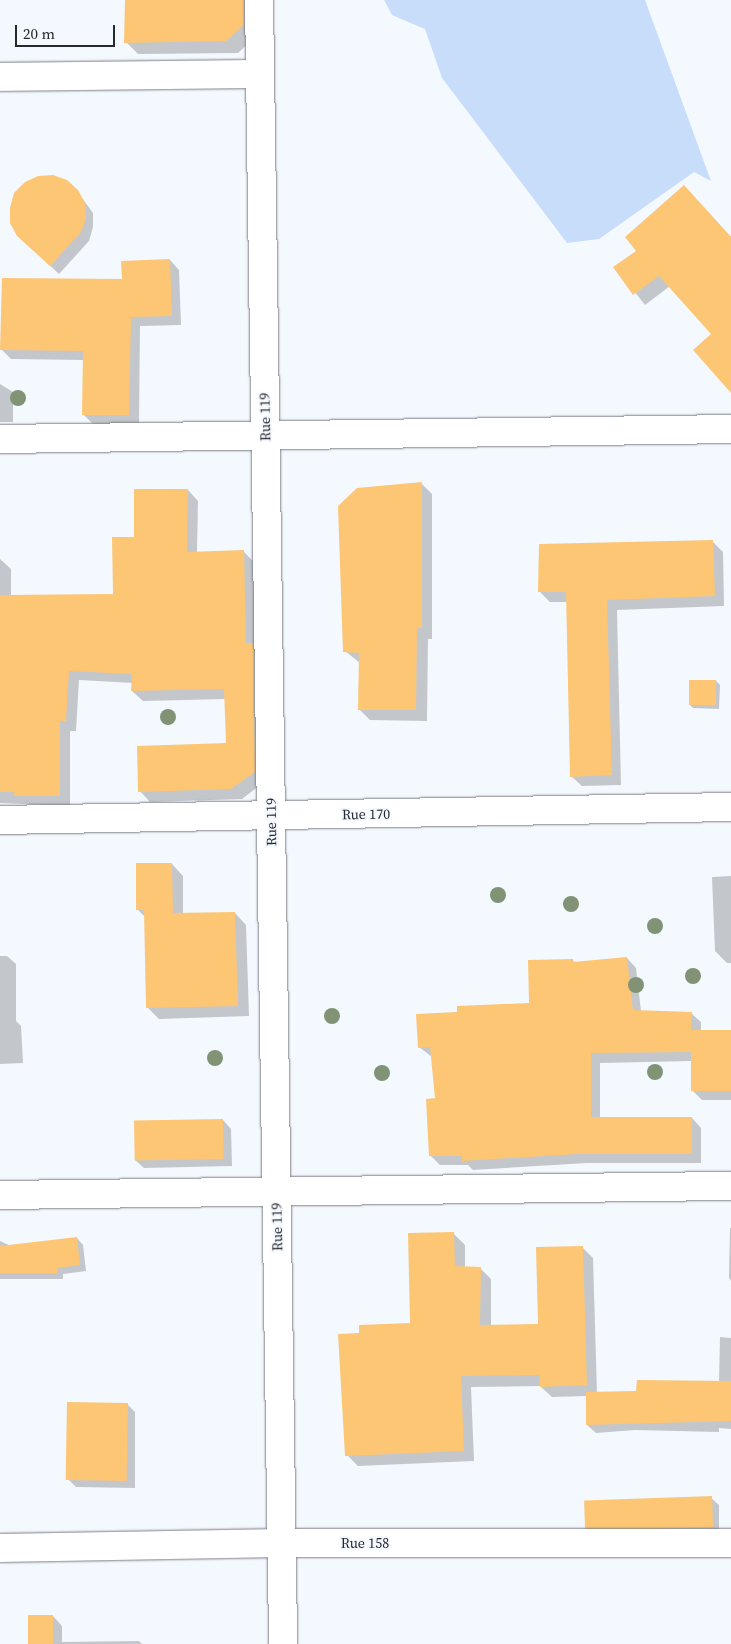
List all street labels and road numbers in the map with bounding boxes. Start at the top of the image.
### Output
street label: Rue 119 [256,393,274,441]
street label: Rue 119 [262,798,280,846]
street label: Rue 170 [342,805,390,823]
street label: Rue 119 [268,1203,286,1251]
street label: Rue 158 [341,1535,389,1551]

